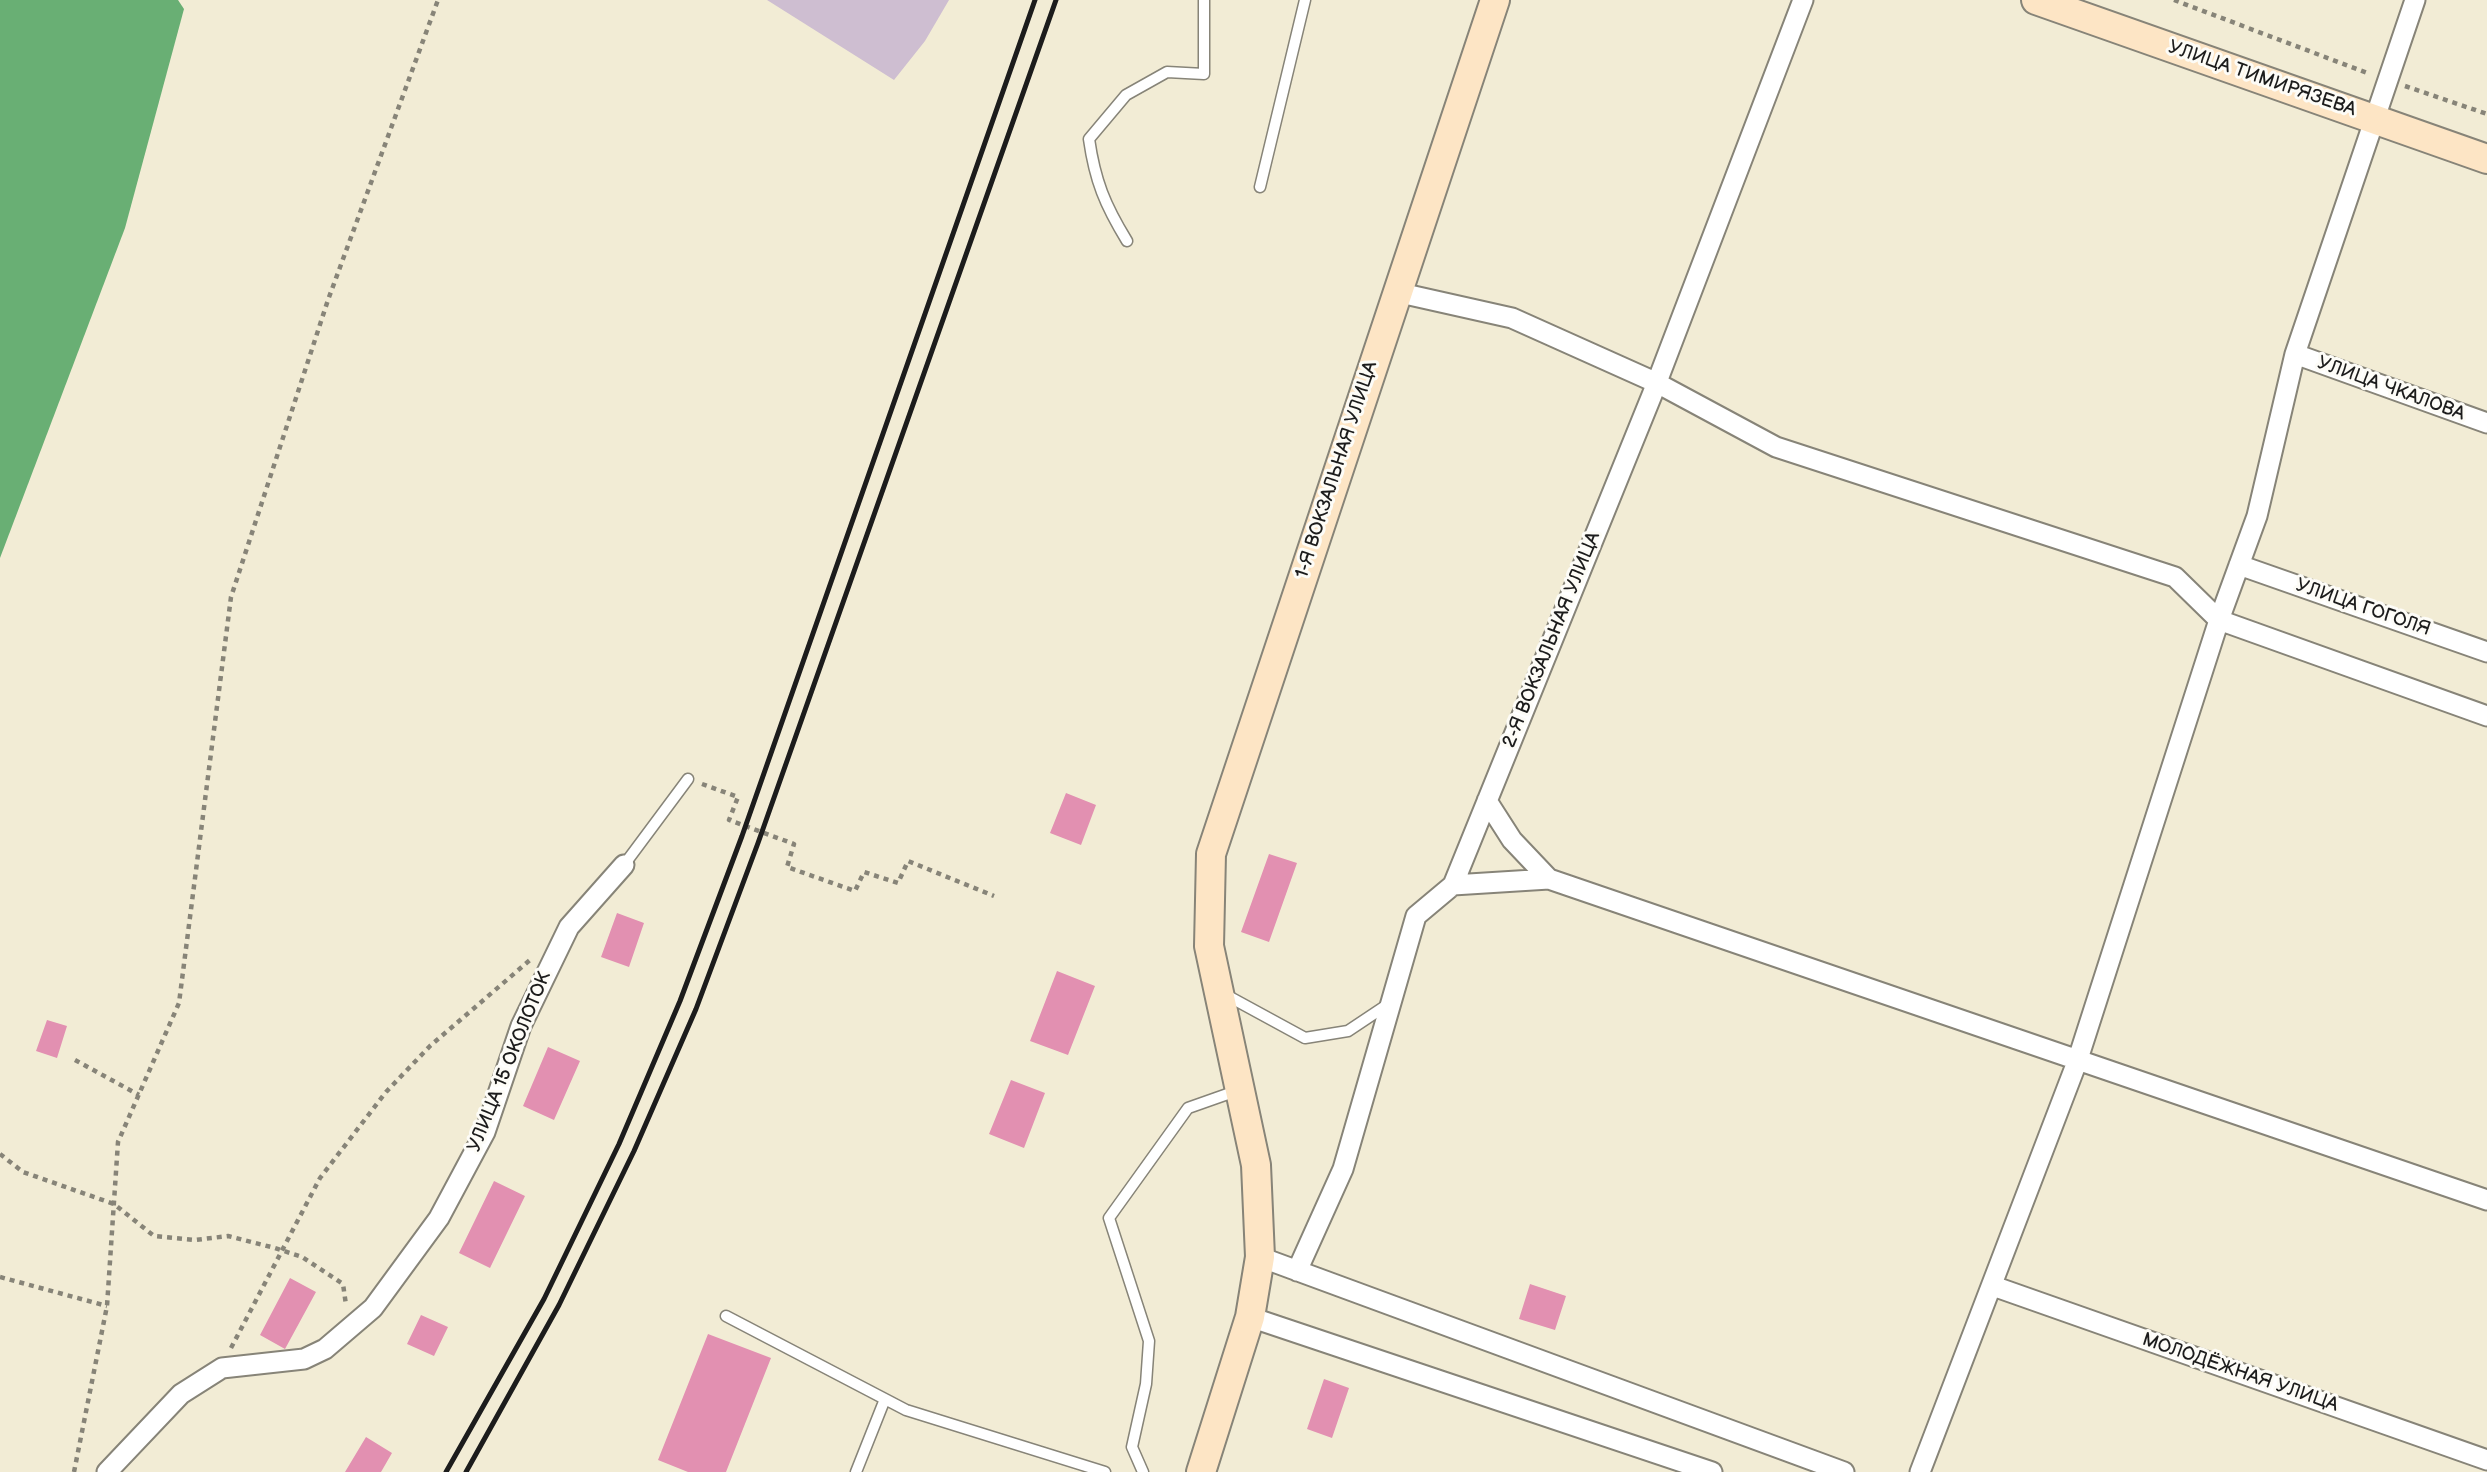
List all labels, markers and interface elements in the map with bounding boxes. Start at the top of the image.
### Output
street label: УЛИЦА ТИМИРЯЗЕВА [2165,36,2359,122]
street label: УЛИЦА ЧКАЛОВА [2314,352,2468,426]
street label: 1-Я ВОКЗАЛЬНАЯ УЛИЦА [1291,359,1383,581]
street label: 2-Я ВОКЗАЛЬНАЯ УЛИЦА [1498,529,1606,751]
street label: УЛИЦА ГОГОЛЯ [2293,574,2433,642]
street label: УЛИЦА 15 ОКОЛОТОК [463,969,557,1155]
street label: МОЛОДЁЖНАЯ УЛИЦА [2139,1329,2341,1417]

